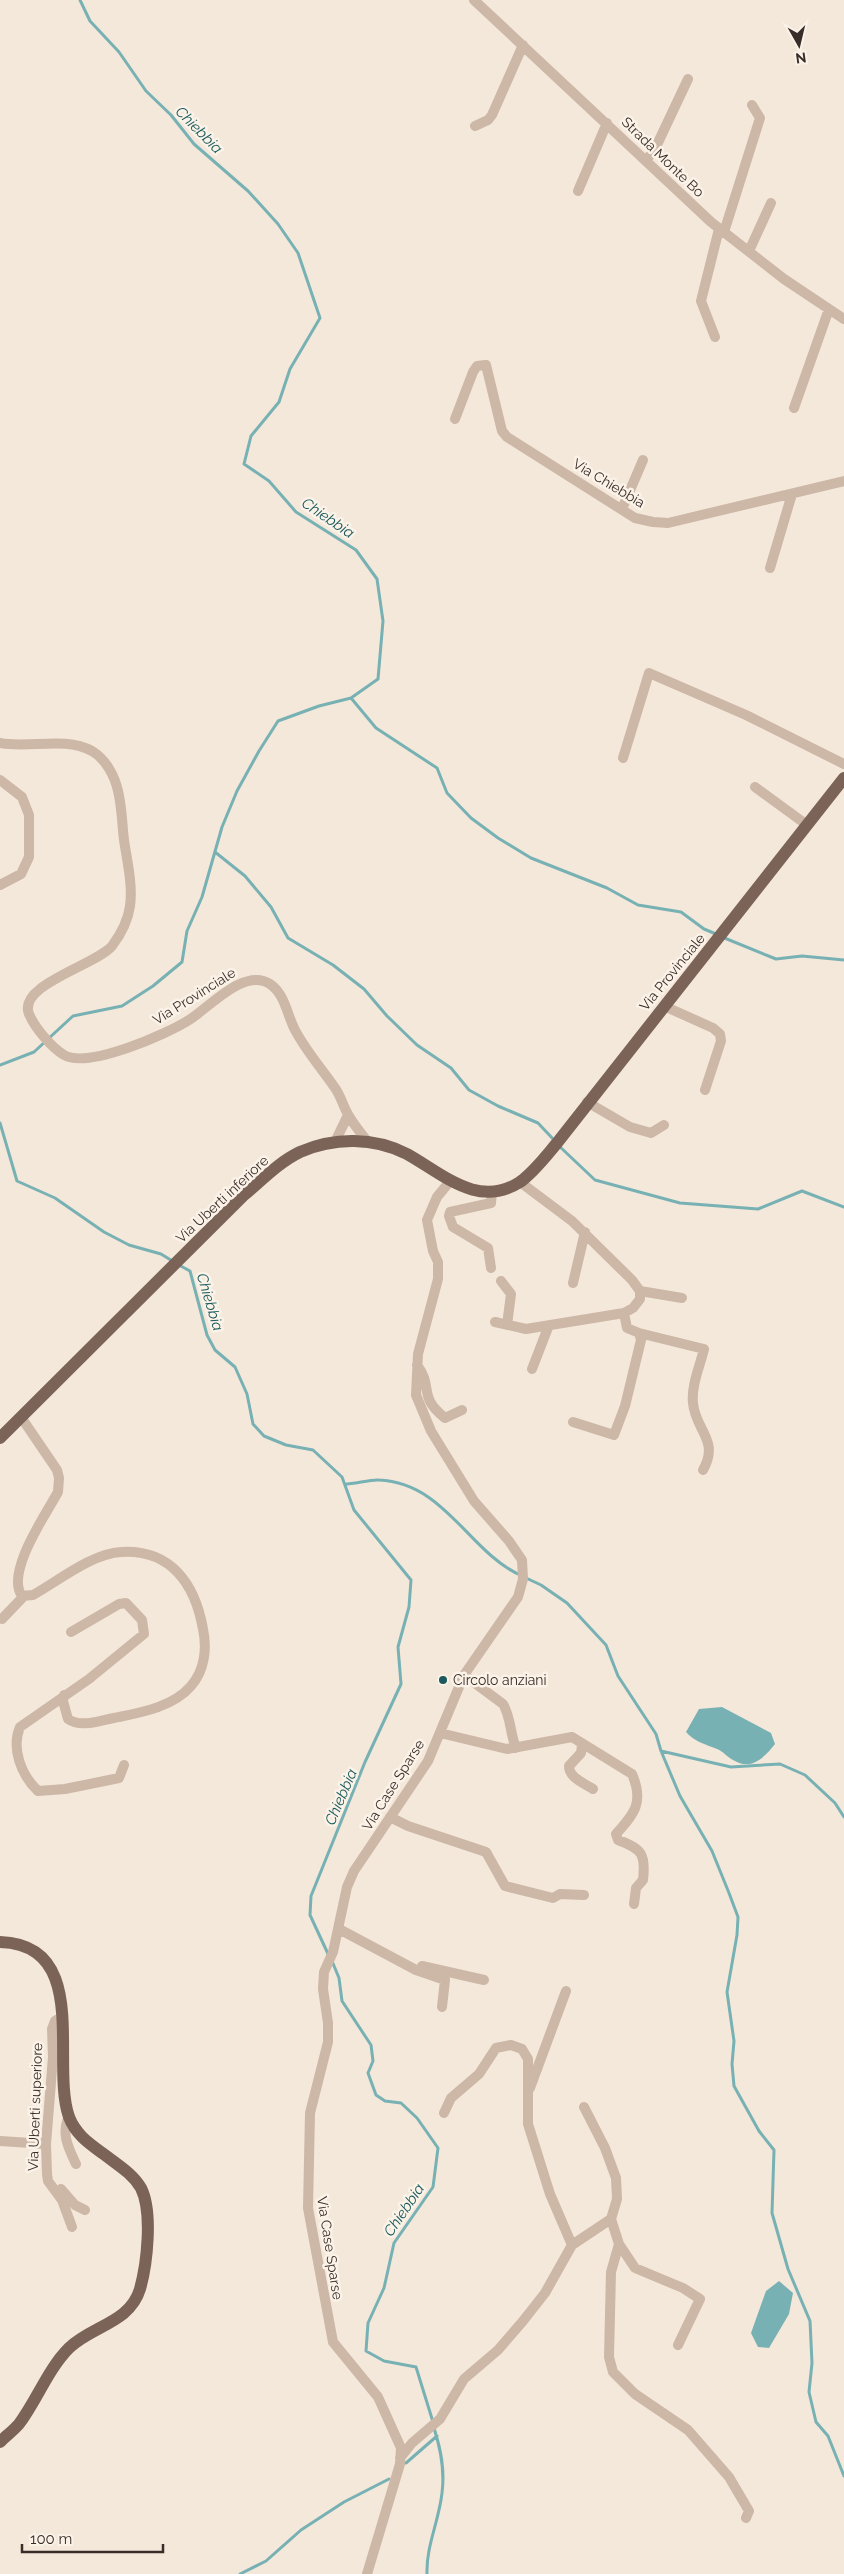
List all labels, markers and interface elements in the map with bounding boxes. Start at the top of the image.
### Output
north arrow [774,20,824,70]
text: N [794,49,807,67]
water label: Chiebbia [172,103,226,157]
street label: Strada Monte Bo [619,114,707,200]
street label: Via Chiebbia [570,455,648,511]
water label: Chiebbia [298,494,358,542]
street label: Via Provinciale [636,930,708,1014]
street label: Via Provinciale [150,964,238,1028]
street label: Via Uberti inferiore [173,1152,271,1246]
water label: Chiebbia [193,1271,227,1333]
place label: Circolo anziani [453,1672,547,1688]
marker: Circolo anziani [437,1674,449,1686]
street label: Via Case Sparse [359,1737,427,1833]
water label: Chiebbia [321,1766,361,1828]
street label: Via Uberti superiore [25,2043,45,2171]
water label: Chiebbia [380,2180,428,2240]
street label: Via Case Sparse [314,2195,346,2301]
scale bar [22,2522,164,2554]
text: 100 m [30,2530,72,2548]

